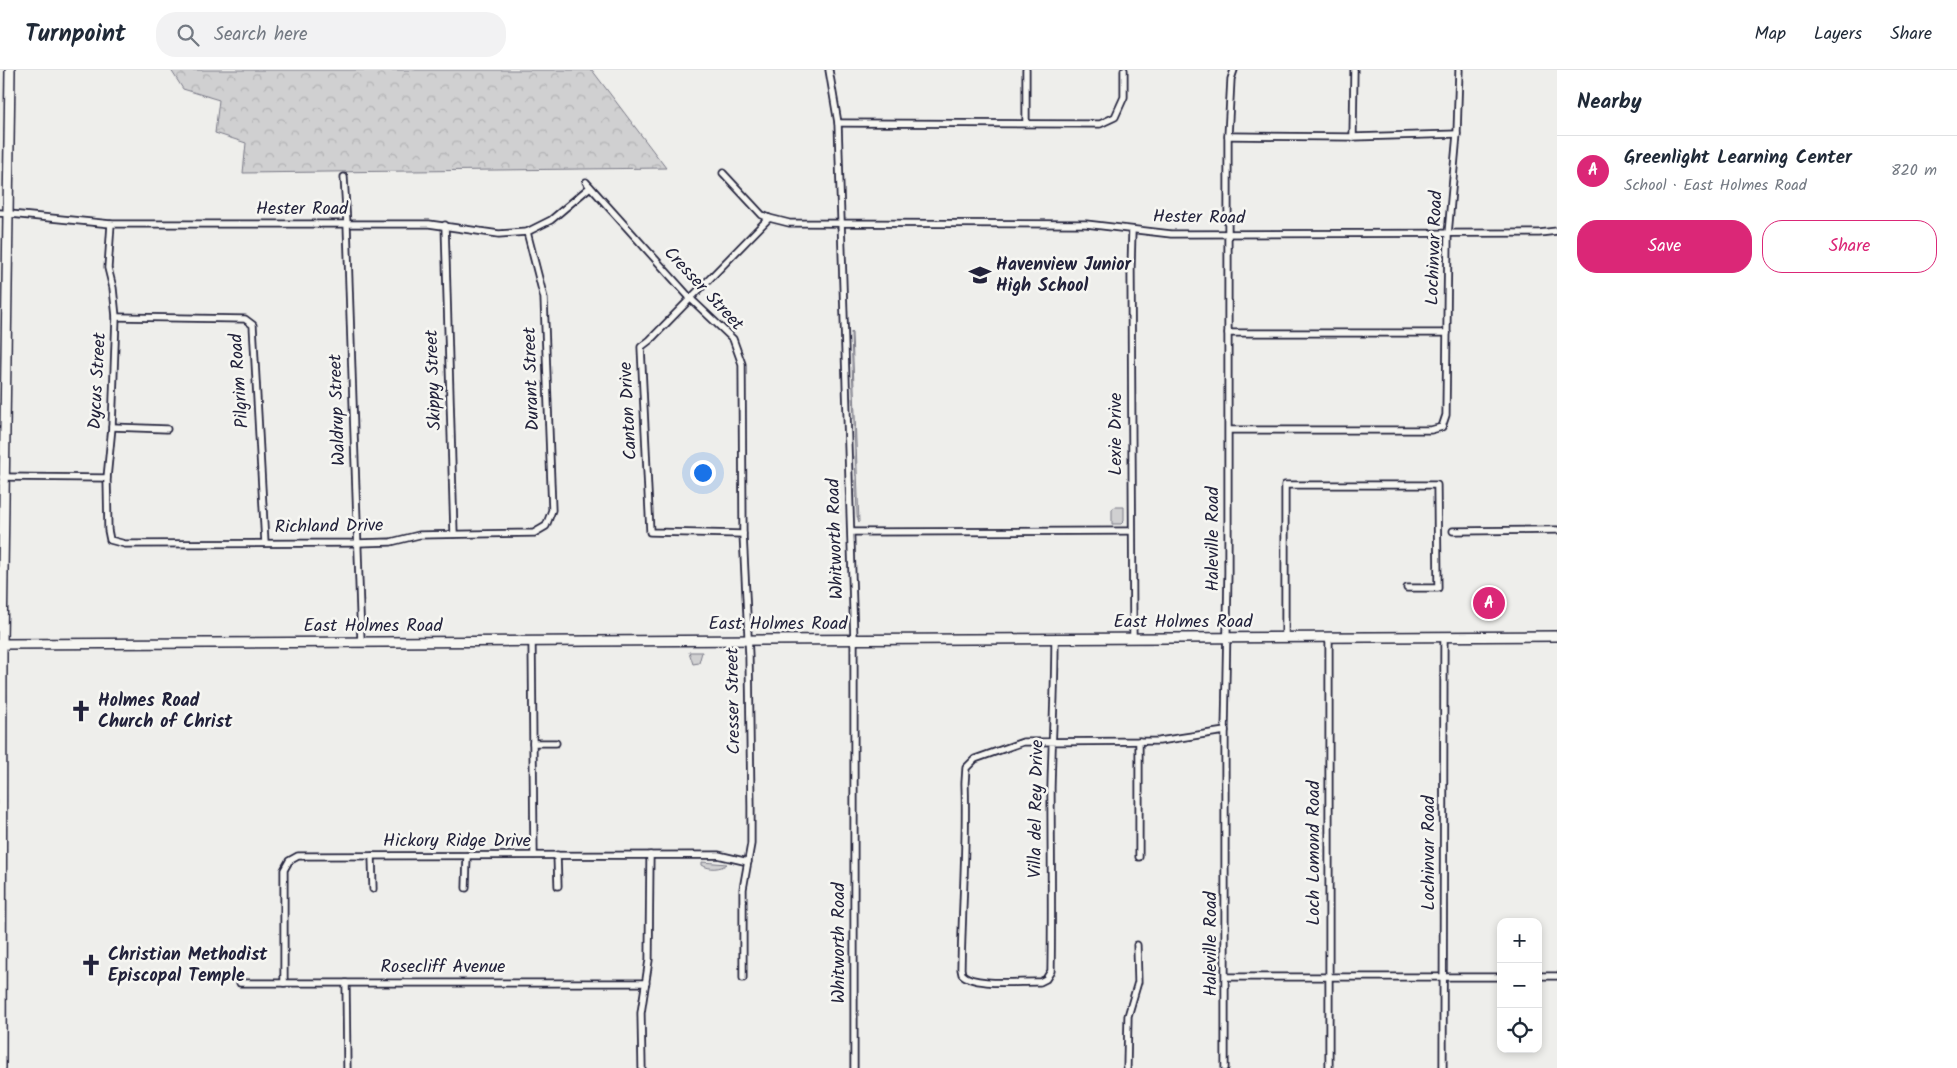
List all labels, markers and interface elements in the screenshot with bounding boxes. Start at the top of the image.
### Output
search box [156,12,506,57]
text: Turnpoint [25,15,126,54]
text: Search here [214,20,308,50]
text: Map [1755,20,1786,49]
text: Layers [1814,20,1862,49]
text: Share [1890,20,1932,49]
icon: search [174,21,202,49]
text: Nearby [1577,86,1642,119]
text: Greenlight Learning Center [1624,143,1852,173]
text: A [1588,158,1598,183]
text: 820 m [1891,158,1937,183]
text: School · East Holmes Road [1624,173,1807,198]
street label: Lochinvar Road [1419,189,1452,306]
street label: Hester Road [256,195,349,224]
street label: Hester Road [1153,203,1246,233]
button: Save [1577,220,1752,273]
button: Share [1762,220,1937,273]
street label: Cresser Street [656,240,751,339]
place label: Havenview Junior High School [996,251,1132,301]
school or university icon: Havenview Junior High School [967,262,993,288]
street label: Durant Street [516,325,548,432]
street label: Skippy Street [418,328,450,431]
street label: Dycus Street [81,331,115,430]
street label: Pilgrim Road [222,332,258,429]
street label: Waldrup Street [322,352,354,466]
street label: Canton Drive [612,361,646,461]
street label: Lexie Drive [1102,393,1131,475]
your location [690,460,716,486]
street label: Whitworth Road [819,477,853,600]
street label: Haleville Road [1199,485,1228,592]
street label: Richland Drive [274,512,384,542]
pin: A [1473,584,1505,622]
street label: East Holmes Road [1114,608,1253,637]
street label: East Holmes Road [709,610,848,639]
street label: East Holmes Road [304,612,443,641]
street label: Cresser Street [719,646,749,755]
place label: Holmes Road Church of Christ [98,687,233,737]
church icon: Holmes Road Church of Christ [68,698,94,724]
street label: Villa del Rey Drive [1021,739,1053,879]
street label: Loch Lomond Road [1300,779,1329,926]
street label: Lochinvar Road [1415,795,1444,910]
street label: Hickory Ridge Drive [383,827,531,856]
street label: Whitworth Road [825,881,854,1004]
street label: Haleville Road [1197,890,1226,997]
map controls [1497,918,1542,1053]
button: + [1497,918,1542,963]
place label: Christian Methodist Episcopal Temple [108,941,268,991]
church icon: Christian Methodist Episcopal Temple [78,952,104,978]
street label: Rosecliff Avenue [381,953,505,982]
button: − [1497,963,1542,1008]
button: locate [1497,1008,1542,1053]

